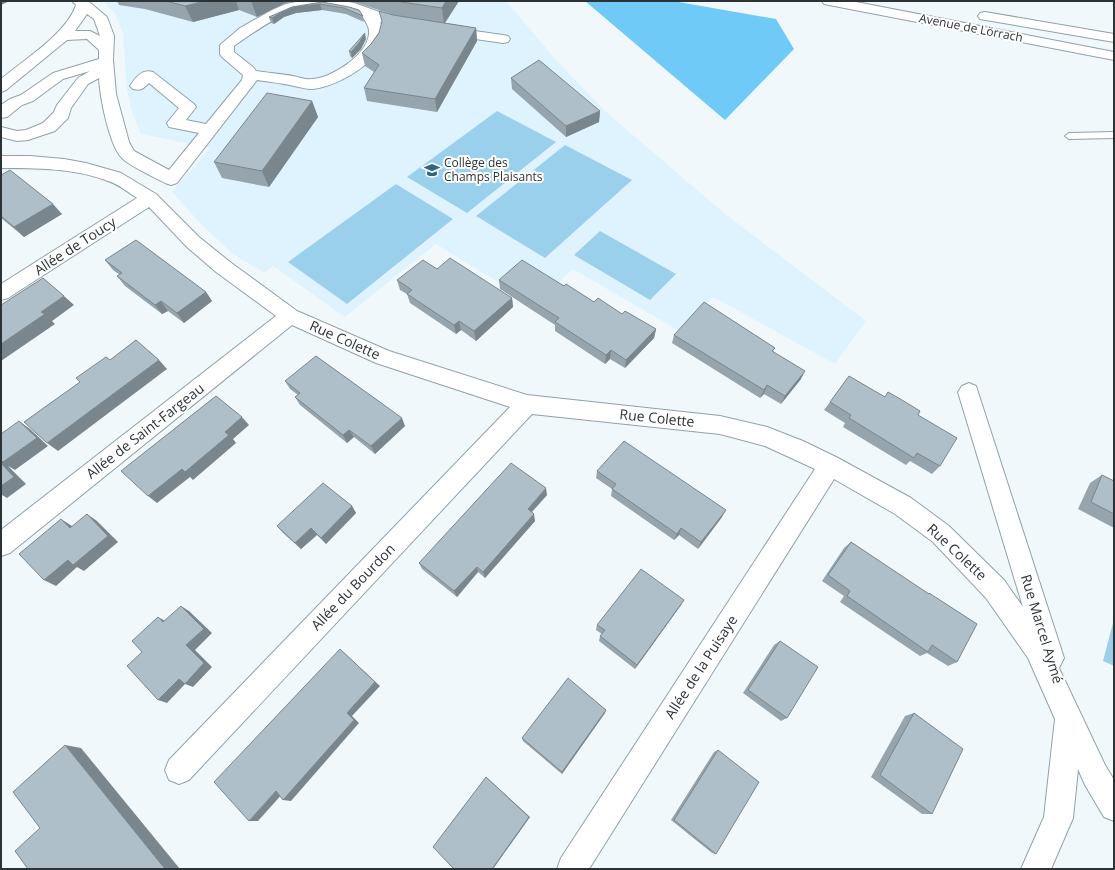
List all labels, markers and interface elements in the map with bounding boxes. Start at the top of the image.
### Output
street label: Avenue de Lörrach [918,9,1024,46]
place label: Collège des Champs Plaisants [444,154,543,185]
school or university icon: Collège des Champs Plaisants [423,161,441,179]
street label: Allée de Toucy [30,212,120,279]
street label: Rue Colette [307,316,384,364]
street label: Allée de Saint-Fargeau [82,378,208,483]
street label: Rue Colette [619,404,696,431]
street label: Rue Colette [923,519,991,584]
street label: Allée du Bourdon [306,539,399,634]
street label: Rue Marcel Aymé [1017,572,1068,686]
street label: Allée de la Puisaye [660,611,741,722]

